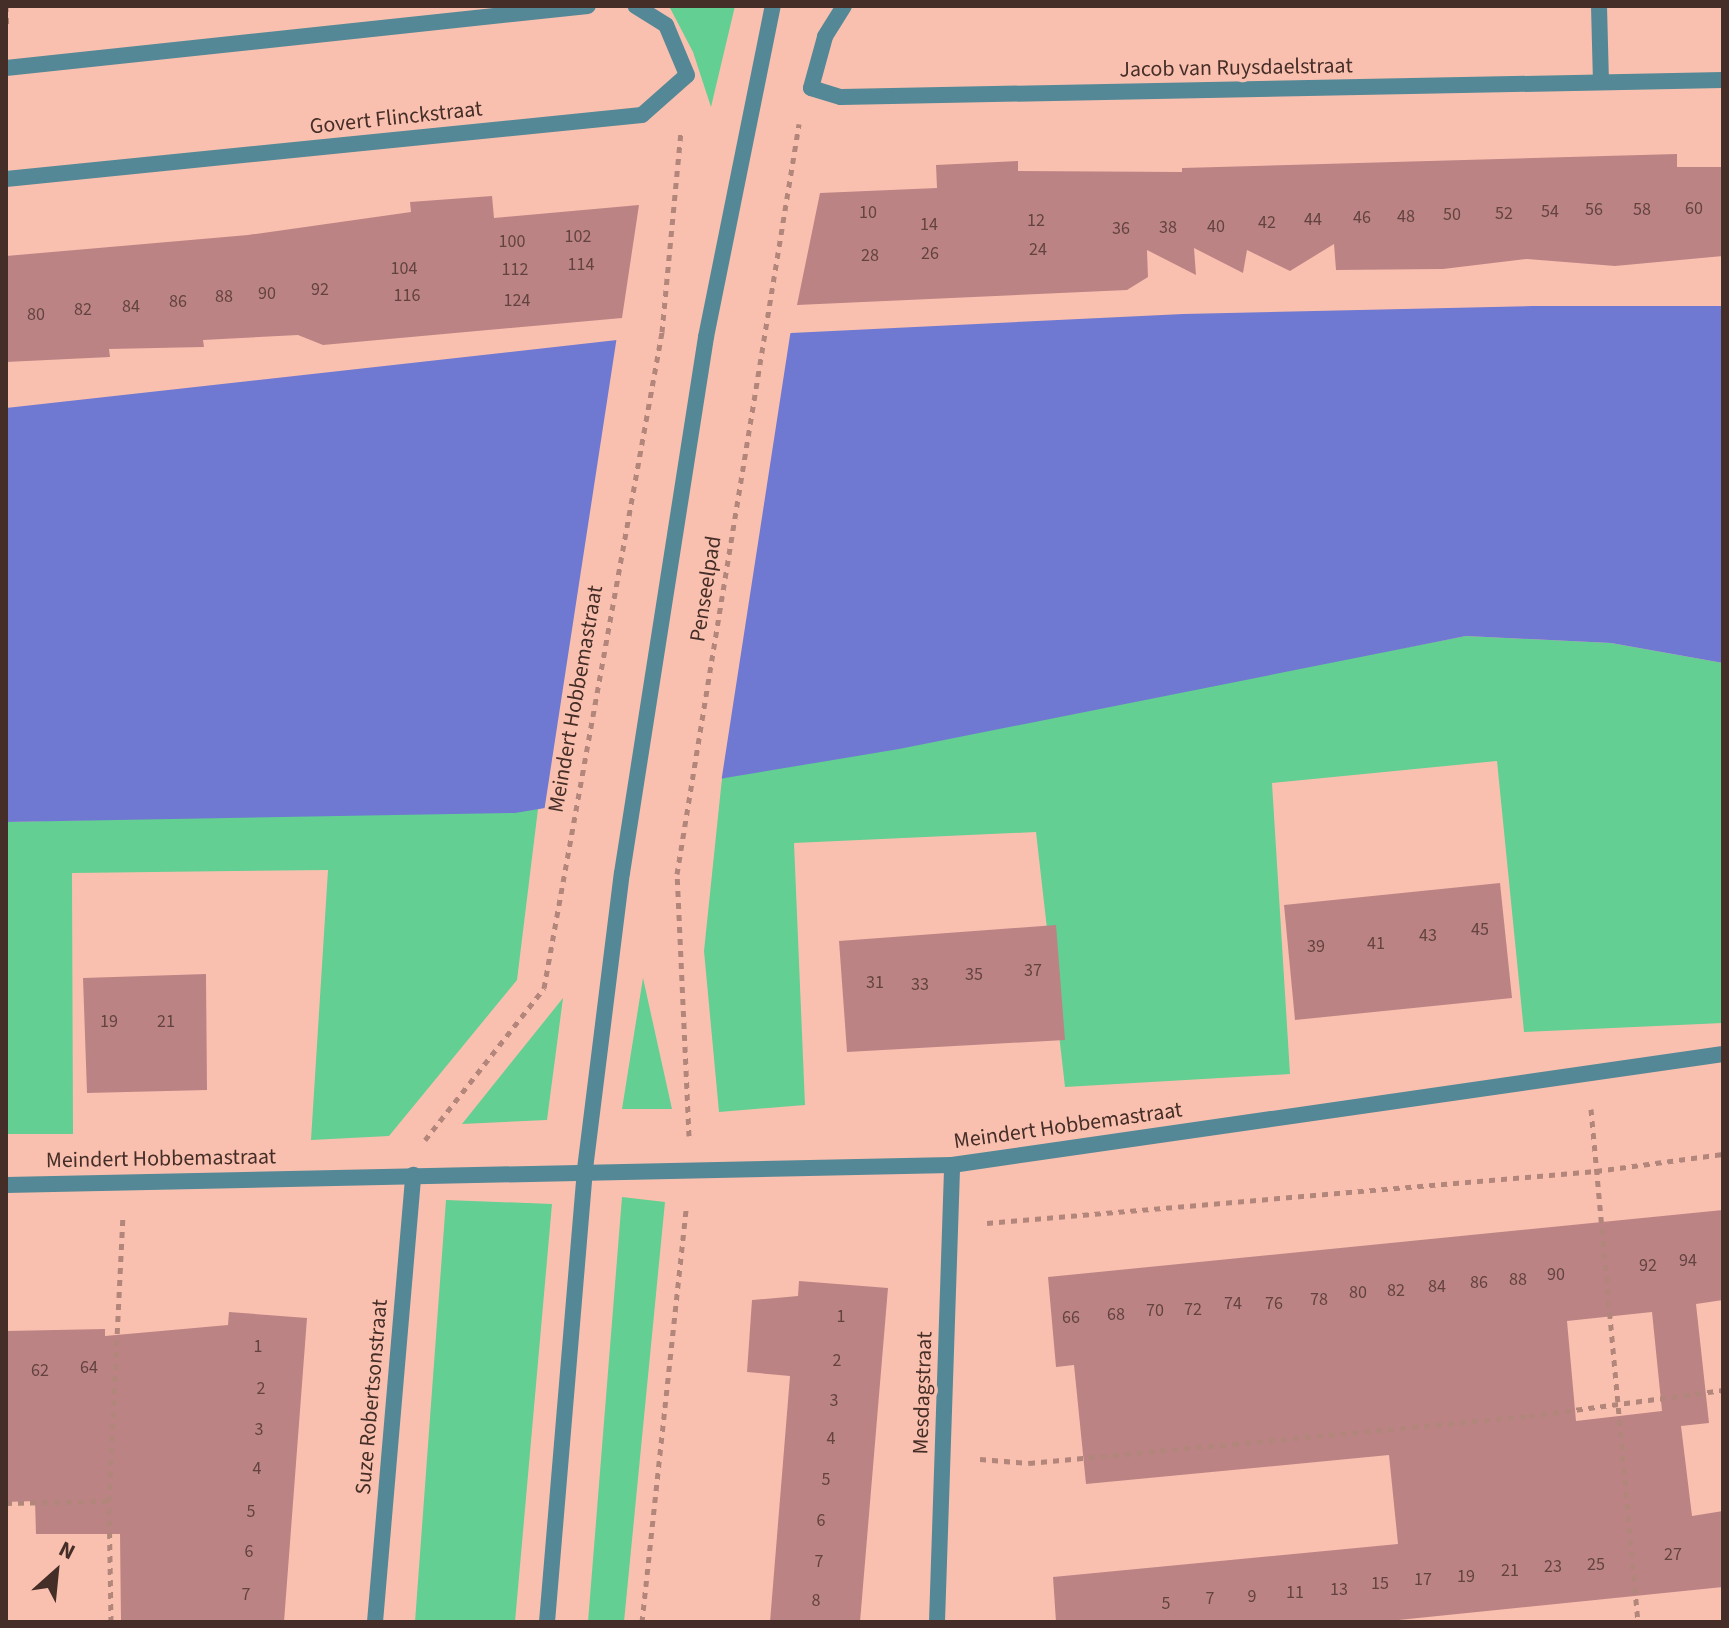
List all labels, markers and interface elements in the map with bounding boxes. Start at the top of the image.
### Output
street label: Jacob van Ruysdaelstraat [1119,53,1353,83]
street label: Govert Flinckstraat [308,96,484,140]
house number: 60 [1685,198,1703,220]
house number: 56 [1585,199,1603,221]
house number: 58 [1633,199,1651,221]
house number: 54 [1541,201,1559,223]
house number: 10 [859,202,877,224]
house number: 52 [1495,203,1513,225]
house number: 50 [1443,204,1461,226]
house number: 48 [1397,206,1415,228]
house number: 46 [1353,207,1371,229]
house number: 44 [1304,209,1322,231]
house number: 12 [1027,210,1045,232]
house number: 42 [1258,212,1276,234]
house number: 14 [920,214,938,236]
house number: 40 [1207,216,1225,238]
house number: 38 [1159,217,1177,239]
house number: 36 [1112,218,1130,240]
house number: 102 [565,226,591,248]
house number: 100 [499,231,525,253]
house number: 24 [1029,239,1047,261]
house number: 26 [921,243,939,265]
house number: 28 [861,245,879,267]
house number: 114 [568,254,594,276]
house number: 104 [391,258,417,280]
house number: 112 [502,259,528,281]
house number: 92 [311,279,329,301]
house number: 90 [258,283,276,305]
house number: 116 [394,285,420,307]
house number: 88 [215,286,233,308]
house number: 124 [504,290,530,312]
house number: 86 [169,291,187,313]
house number: 84 [122,296,140,318]
house number: 82 [74,299,92,321]
house number: 80 [27,304,45,326]
street label: Penseelpad [685,534,727,644]
street label: Meindert Hobbemastraat [543,583,609,815]
house number: 45 [1471,919,1489,941]
house number: 43 [1419,925,1437,947]
house number: 41 [1367,933,1385,955]
house number: 39 [1307,936,1325,958]
house number: 37 [1024,960,1042,982]
house number: 35 [965,964,983,986]
house number: 31 [866,972,884,994]
house number: 33 [911,974,929,996]
house number: 19 [100,1011,118,1033]
house number: 21 [157,1011,175,1033]
street label: Meindert Hobbemastraat [952,1097,1184,1155]
street label: Meindert Hobbemastraat [46,1144,276,1174]
house number: 94 [1679,1250,1697,1272]
house number: 92 [1639,1255,1657,1277]
house number: 90 [1547,1264,1565,1286]
house number: 88 [1509,1269,1527,1291]
house number: 86 [1470,1272,1488,1294]
house number: 84 [1428,1276,1446,1298]
house number: 82 [1387,1280,1405,1302]
house number: 80 [1349,1282,1367,1304]
house number: 78 [1310,1289,1328,1311]
house number: 74 [1224,1293,1242,1315]
house number: 76 [1265,1293,1283,1315]
street label: Suze Robertsonstraat [350,1298,394,1496]
house number: 72 [1184,1299,1202,1321]
house number: 70 [1146,1300,1164,1322]
house number: 68 [1107,1304,1125,1326]
house number: 1 [837,1306,845,1328]
house number: 66 [1062,1307,1080,1329]
street label: Mesdagstraat [908,1331,938,1455]
house number: 1 [254,1336,262,1358]
house number: 2 [833,1350,841,1372]
house number: 64 [80,1357,98,1379]
house number: 62 [31,1360,49,1382]
house number: 2 [257,1378,265,1400]
house number: 3 [830,1390,838,1412]
house number: 3 [255,1419,263,1441]
house number: 4 [827,1428,835,1450]
house number: 4 [253,1458,261,1480]
house number: 5 [822,1469,830,1491]
house number: 5 [247,1501,255,1523]
house number: 6 [817,1510,825,1532]
north arrow [16,1532,96,1612]
text: N [53,1533,81,1568]
house number: 6 [245,1541,253,1563]
house number: 27 [1664,1544,1682,1566]
house number: 7 [815,1551,823,1573]
house number: 25 [1587,1554,1605,1576]
house number: 23 [1544,1556,1562,1578]
house number: 21 [1501,1560,1519,1582]
house number: 19 [1457,1566,1475,1588]
house number: 17 [1414,1569,1432,1591]
house number: 15 [1371,1573,1389,1595]
house number: 13 [1330,1579,1348,1601]
house number: 11 [1286,1582,1304,1604]
house number: 7 [242,1584,250,1606]
house number: 9 [1248,1586,1256,1608]
house number: 7 [1206,1588,1214,1610]
house number: 8 [812,1590,820,1612]
house number: 5 [1162,1593,1170,1615]

